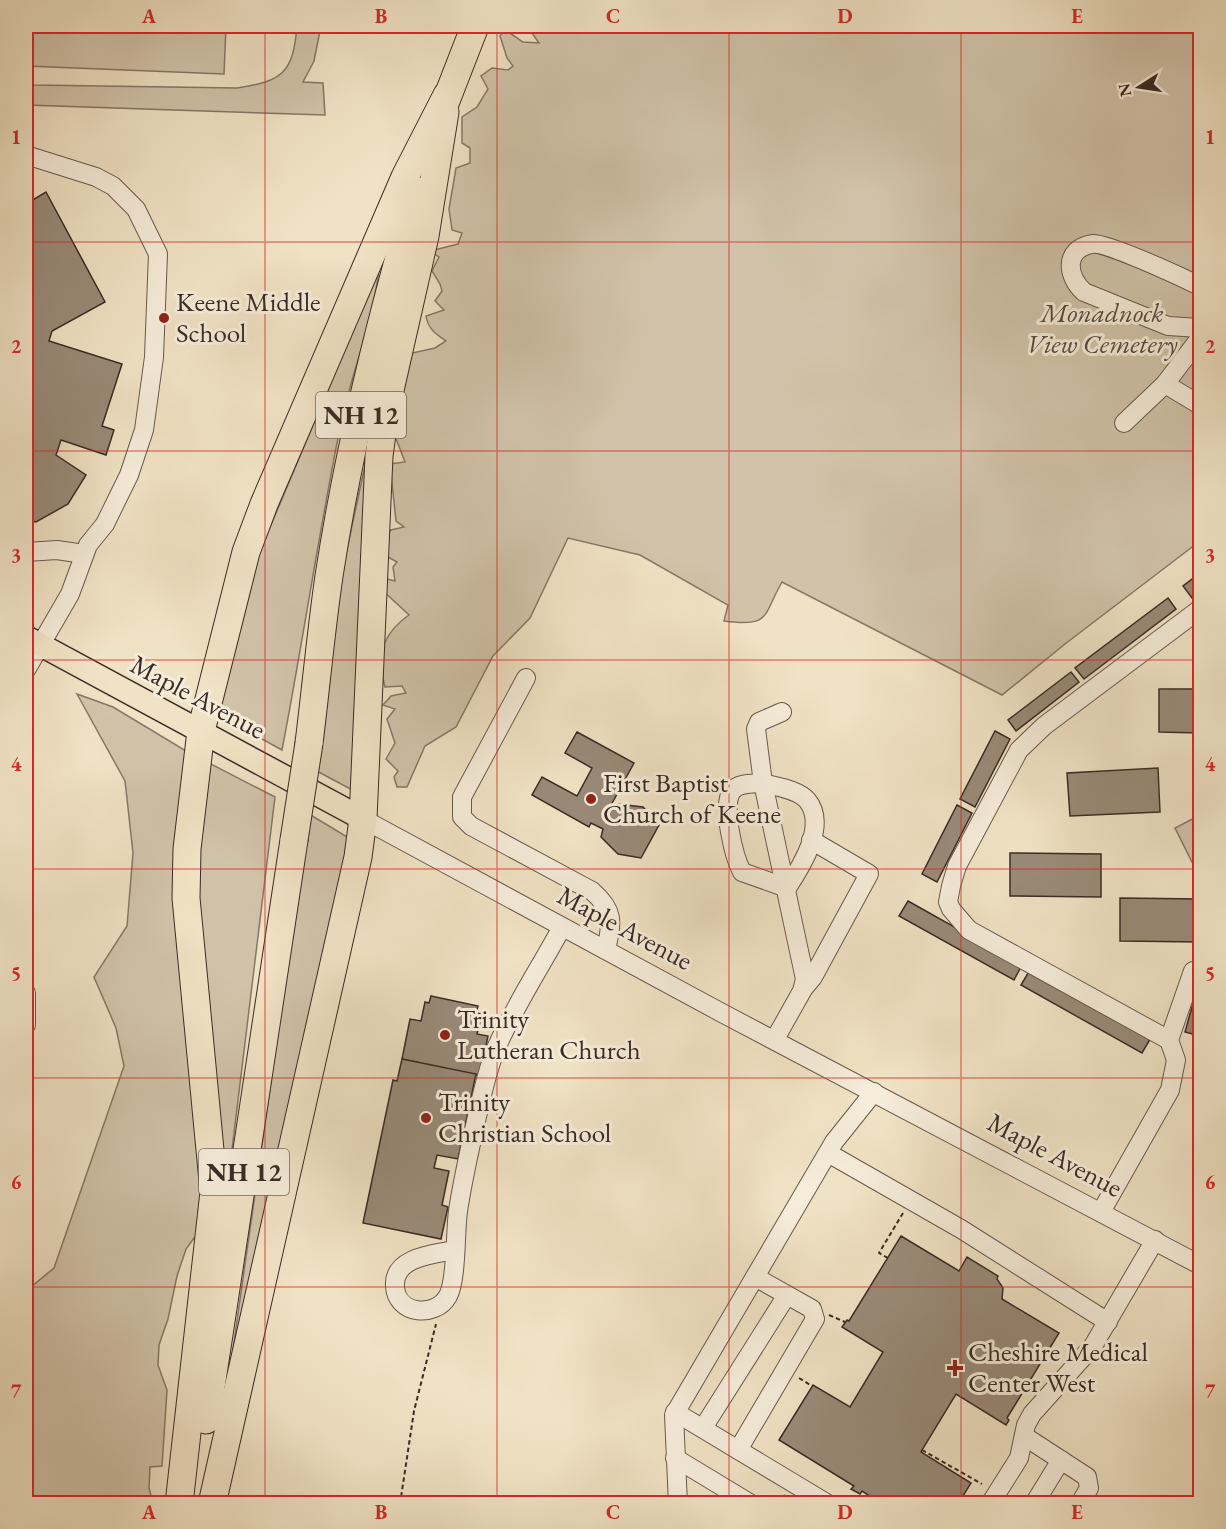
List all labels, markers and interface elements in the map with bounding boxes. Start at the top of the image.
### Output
text: A [141,3,157,29]
text: B [375,3,387,29]
text: C [606,3,620,29]
text: D [837,3,853,29]
text: E [1071,3,1083,29]
north arrow [1109,57,1169,117]
text: N [1113,81,1136,99]
text: 1 [11,124,21,150]
text: 1 [1205,124,1215,150]
place label: Keene Middle School [176,284,321,350]
park label: Monadnock View Cemetery [1026,295,1178,361]
marker: Keene Middle School [157,311,171,325]
text: 2 [11,333,22,359]
text: 2 [1205,333,1216,359]
road number: NH 12 [316,392,406,438]
text: 3 [11,542,21,568]
text: 3 [1205,542,1215,568]
street label: Maple Avenue [125,646,272,747]
text: 4 [11,751,22,777]
text: 4 [1205,751,1216,777]
place label: First Baptist Church of Keene [603,765,781,831]
marker: First Baptist Church of Keene [584,792,598,806]
street label: Maple Avenue [552,877,699,978]
text: 5 [11,960,21,986]
text: 5 [1205,960,1215,986]
place label: Trinity Lutheran Church [457,1001,641,1067]
marker: Trinity Lutheran Church [438,1028,452,1042]
place label: Trinity Christian School [438,1084,611,1150]
street label: Maple Avenue [982,1104,1129,1205]
marker: Trinity Christian School [419,1111,433,1125]
road number: NH 12 [199,1149,289,1195]
text: 6 [11,1169,22,1195]
text: 6 [1205,1169,1216,1195]
place label: Cheshire Medical Center West [968,1334,1148,1400]
marker: Cheshire Medical Center West [946,1359,964,1377]
text: 7 [11,1378,22,1404]
text: 7 [1205,1378,1216,1404]
text: A [141,1499,157,1525]
text: B [375,1499,387,1525]
text: C [606,1499,620,1525]
text: D [837,1499,853,1525]
text: E [1071,1499,1083,1525]

